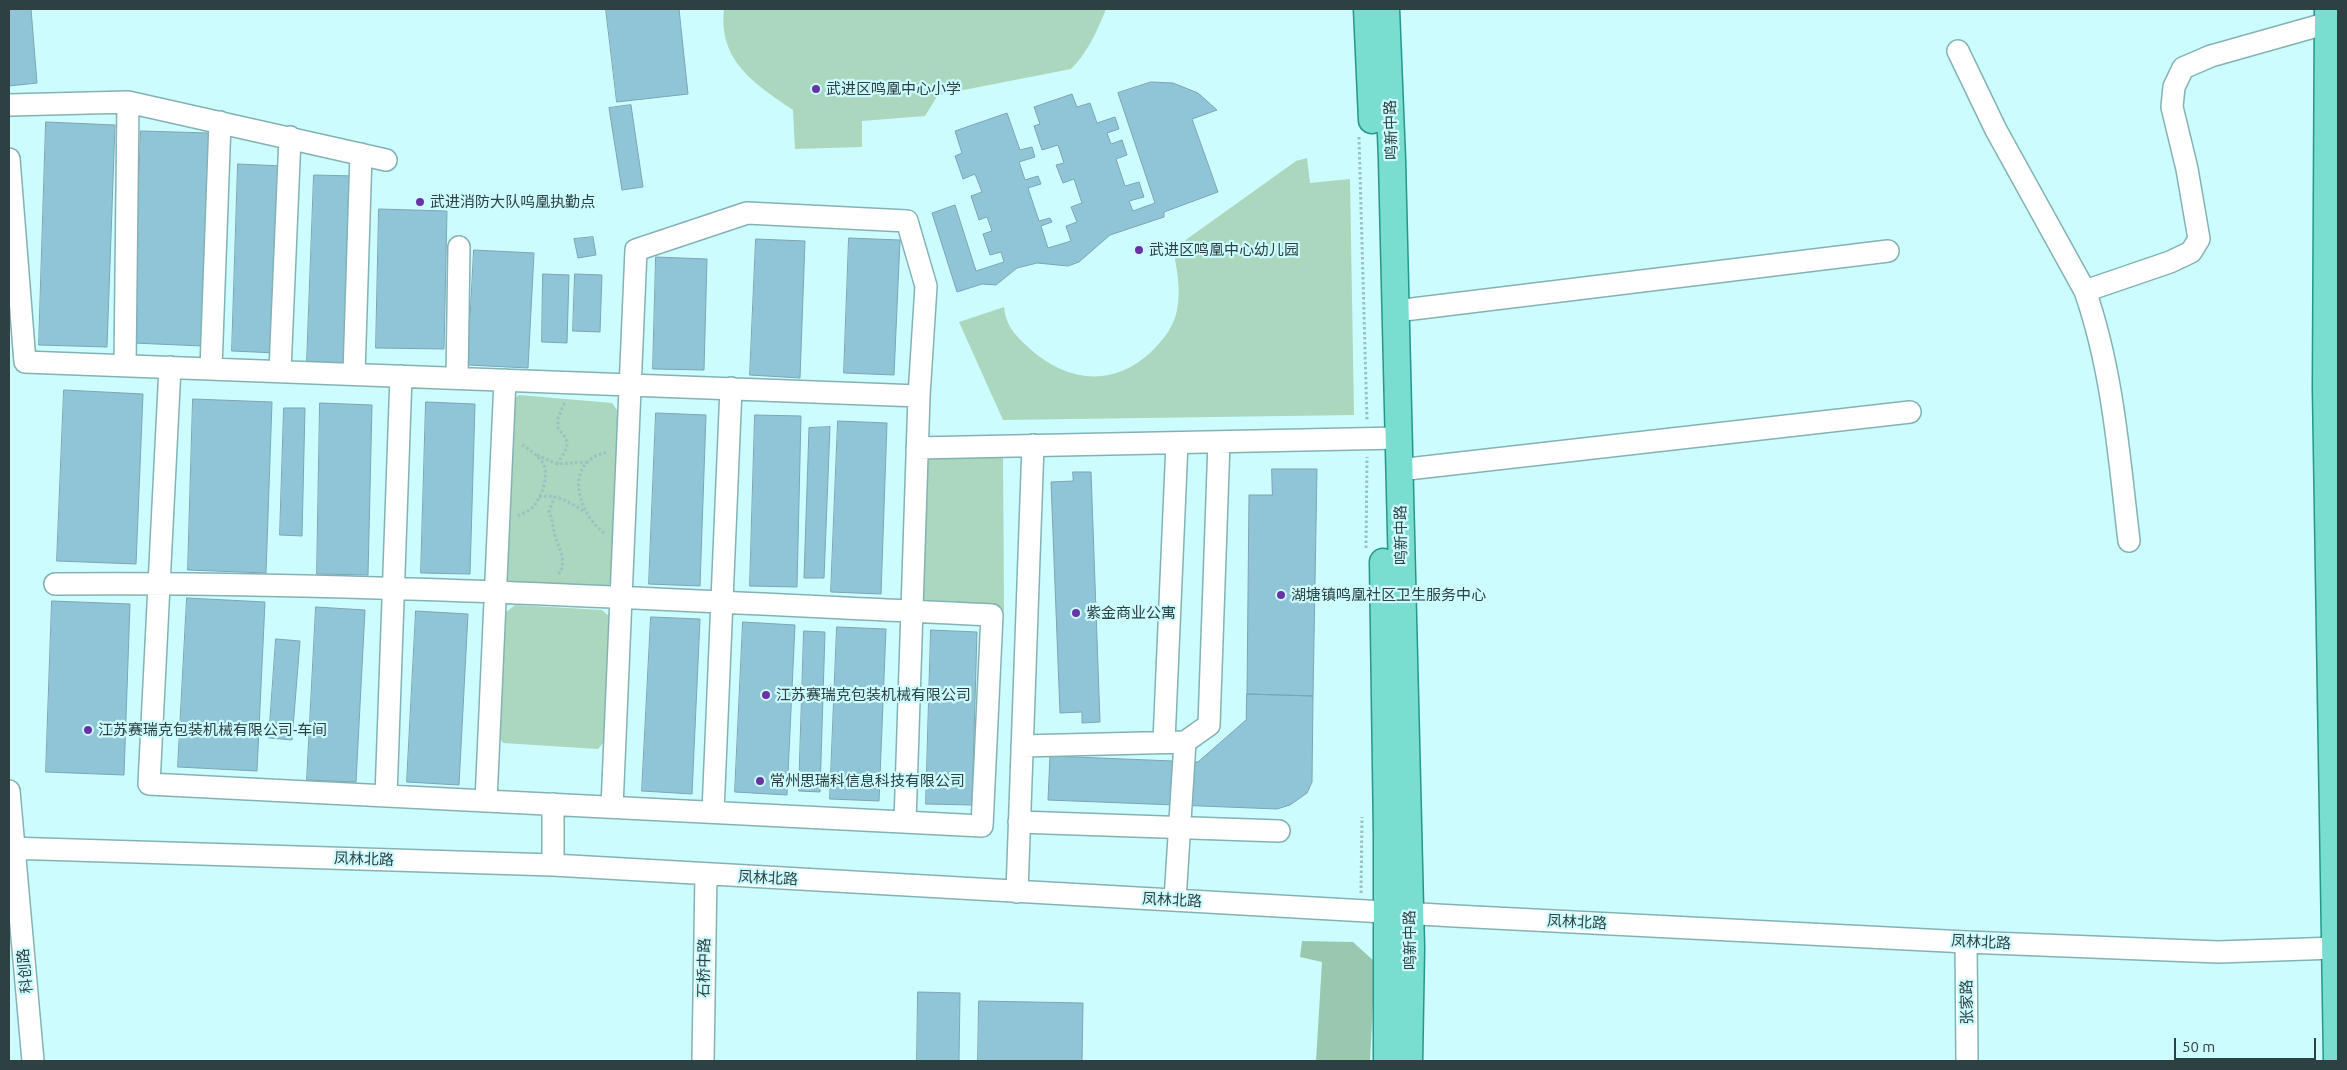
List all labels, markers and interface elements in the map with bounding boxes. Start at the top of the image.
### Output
place label: 武进区鸣凰中心小学 [826,80,961,98]
marker: 武进区鸣凰中心小学 [810,83,822,95]
street label: 鸣新中路 [1381,100,1401,160]
place label: 武进消防大队呜凰执勤点 [430,193,595,211]
marker: 武进消防大队呜凰执勤点 [414,196,426,208]
place label: 武进区鸣凰中心幼儿园 [1149,241,1299,259]
marker: 武进区鸣凰中心幼儿园 [1133,244,1145,256]
street label: 鸣新中路 [1391,505,1411,565]
place label: 湖塘镇鸣凰社区卫生服务中心 [1291,586,1486,604]
marker: 湖塘镇鸣凰社区卫生服务中心 [1275,589,1287,601]
place label: 紫金商业公寓 [1086,604,1176,622]
marker: 紫金商业公寓 [1070,607,1082,619]
place label: 江苏赛瑞克包装机械有限公司 [776,686,971,704]
marker: 江苏赛瑞克包装机械有限公司 [760,689,772,701]
place label: 江苏赛瑞克包装机械有限公司-车间 [98,721,327,739]
marker: 江苏赛瑞克包装机械有限公司-车间 [82,724,94,736]
place label: 常州思瑞科信息科技有限公司 [770,772,965,790]
marker: 常州思瑞科信息科技有限公司 [754,775,766,787]
street label: 凤林北路 [334,849,394,869]
street label: 凤林北路 [738,867,798,889]
street label: 凤林北路 [1142,889,1202,911]
street label: 鸣新中路 [1400,910,1420,970]
street label: 凤林北路 [1547,911,1607,933]
street label: 凤林北路 [1951,931,2011,953]
street label: 石桥中路 [694,938,714,998]
street label: 科创路 [14,948,36,994]
street label: 张家路 [1958,979,1976,1025]
scale bar [2177,1028,2320,1060]
text: 50 m [2182,1038,2215,1055]

